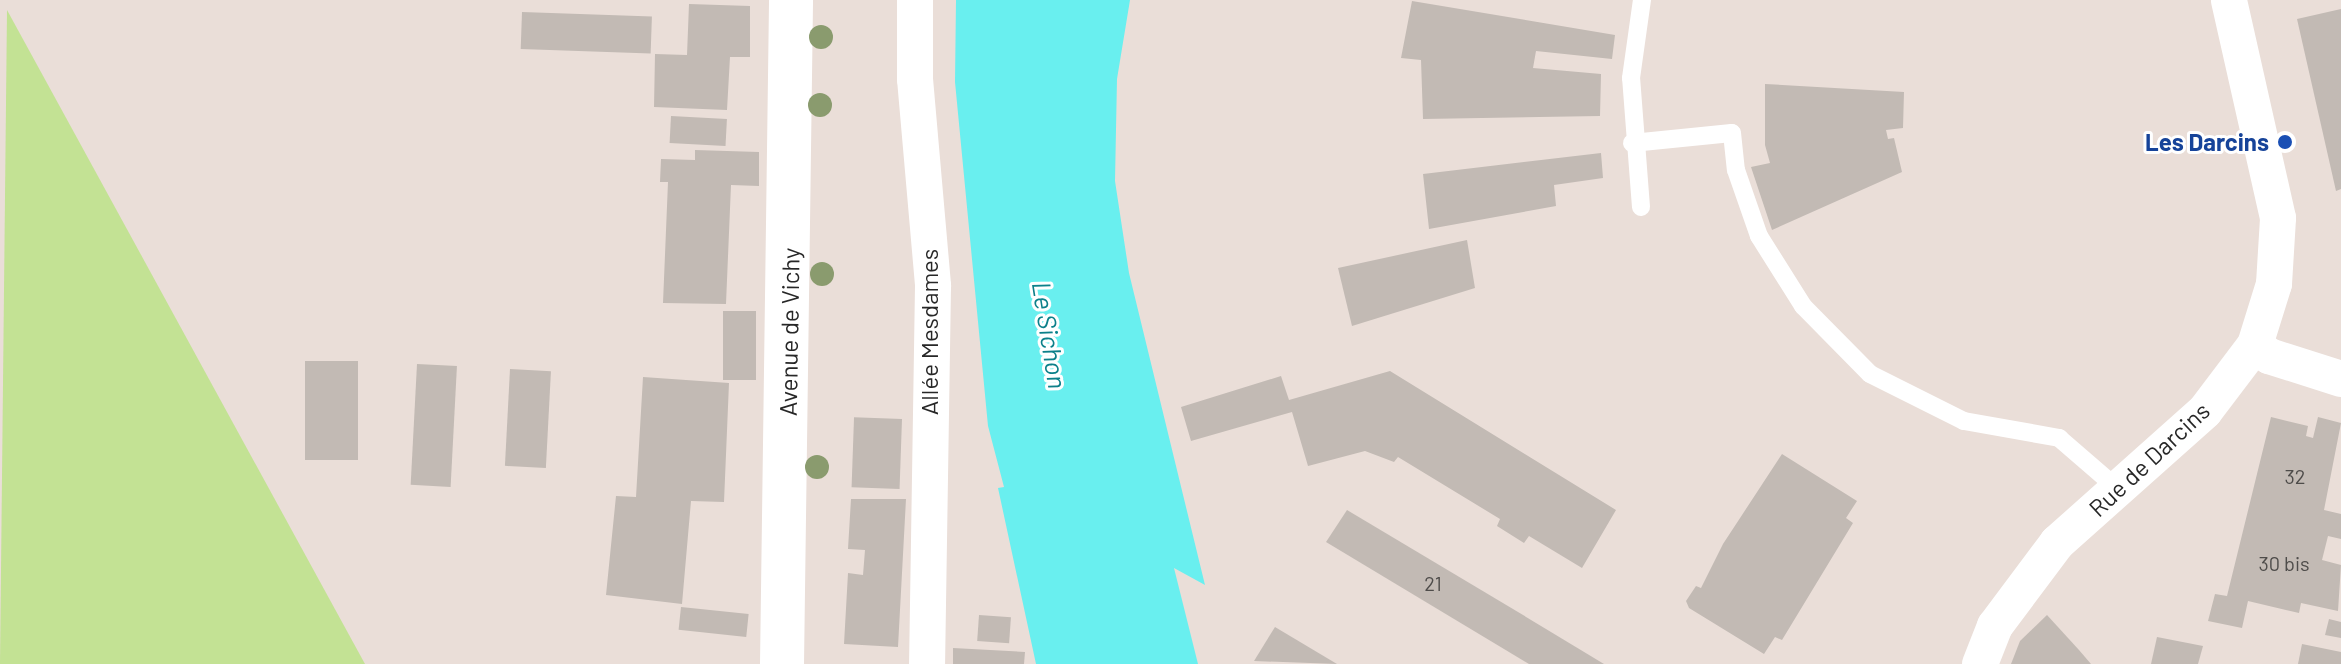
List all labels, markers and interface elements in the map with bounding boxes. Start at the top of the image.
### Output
place label: Les Darcins [2145,128,2269,156]
marker: Les Darcins [2276,133,2294,151]
street label: Avenue de Vichy [773,248,805,416]
street label: Allée Mesdames [915,249,943,415]
water label: Le Sichon [1026,279,1074,391]
street label: Rue de Darcins [2083,396,2215,522]
house number: 32 [2284,464,2306,488]
house number: 30 bis [2258,551,2310,575]
house number: 21 [1424,571,1442,595]

